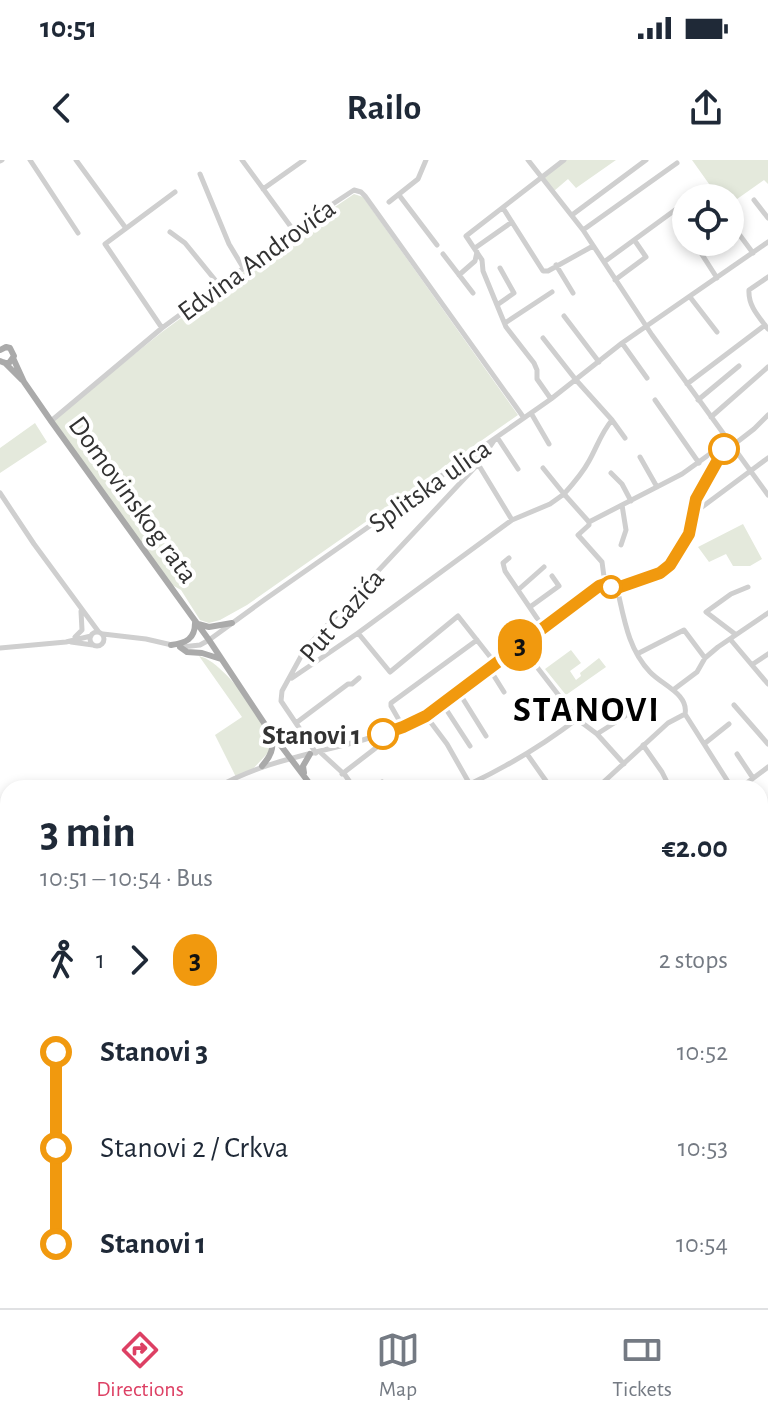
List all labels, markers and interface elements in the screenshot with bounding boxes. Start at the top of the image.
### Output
text: 10:51 [40,13,97,43]
icon: back [40,86,84,130]
icon: share [684,86,728,130]
text: Railo [347,90,421,126]
map controls [672,184,744,256]
button: locate [672,184,744,256]
street label: Edvina Androvića [173,194,341,327]
street label: Domovinskog rata [63,412,202,589]
unlabelled marker [709,434,739,464]
street label: Splitska ulica [364,435,496,539]
street label: Put Gazića [295,564,390,668]
unlabelled marker [600,576,622,598]
line badge: 3 [494,619,546,671]
text: 3 [514,631,526,659]
district label: STANOVI [513,692,661,728]
marker: Stanovi 1 [368,719,398,749]
place label: Stanovi 1 [262,722,361,750]
text: 3 min [40,811,136,855]
text: €2.00 [662,833,728,863]
text: 10:51 – 10:54 · Bus [40,865,213,891]
icon: walk [40,938,84,982]
icon: forward [117,938,161,982]
text: 3 [189,946,201,974]
text: 1 [96,947,105,973]
text: 2 stops [659,947,728,973]
text: Stanovi 3 [100,1037,208,1067]
text: 10:52 [677,1039,728,1065]
text: Stanovi 2 / Crkva [100,1133,289,1163]
text: 10:53 [678,1135,728,1161]
text: Stanovi 1 [100,1229,206,1259]
text: 10:54 [676,1231,728,1257]
tab: Directions [96,1328,184,1402]
tab: Map [376,1328,420,1402]
tab: Tickets [612,1328,672,1402]

